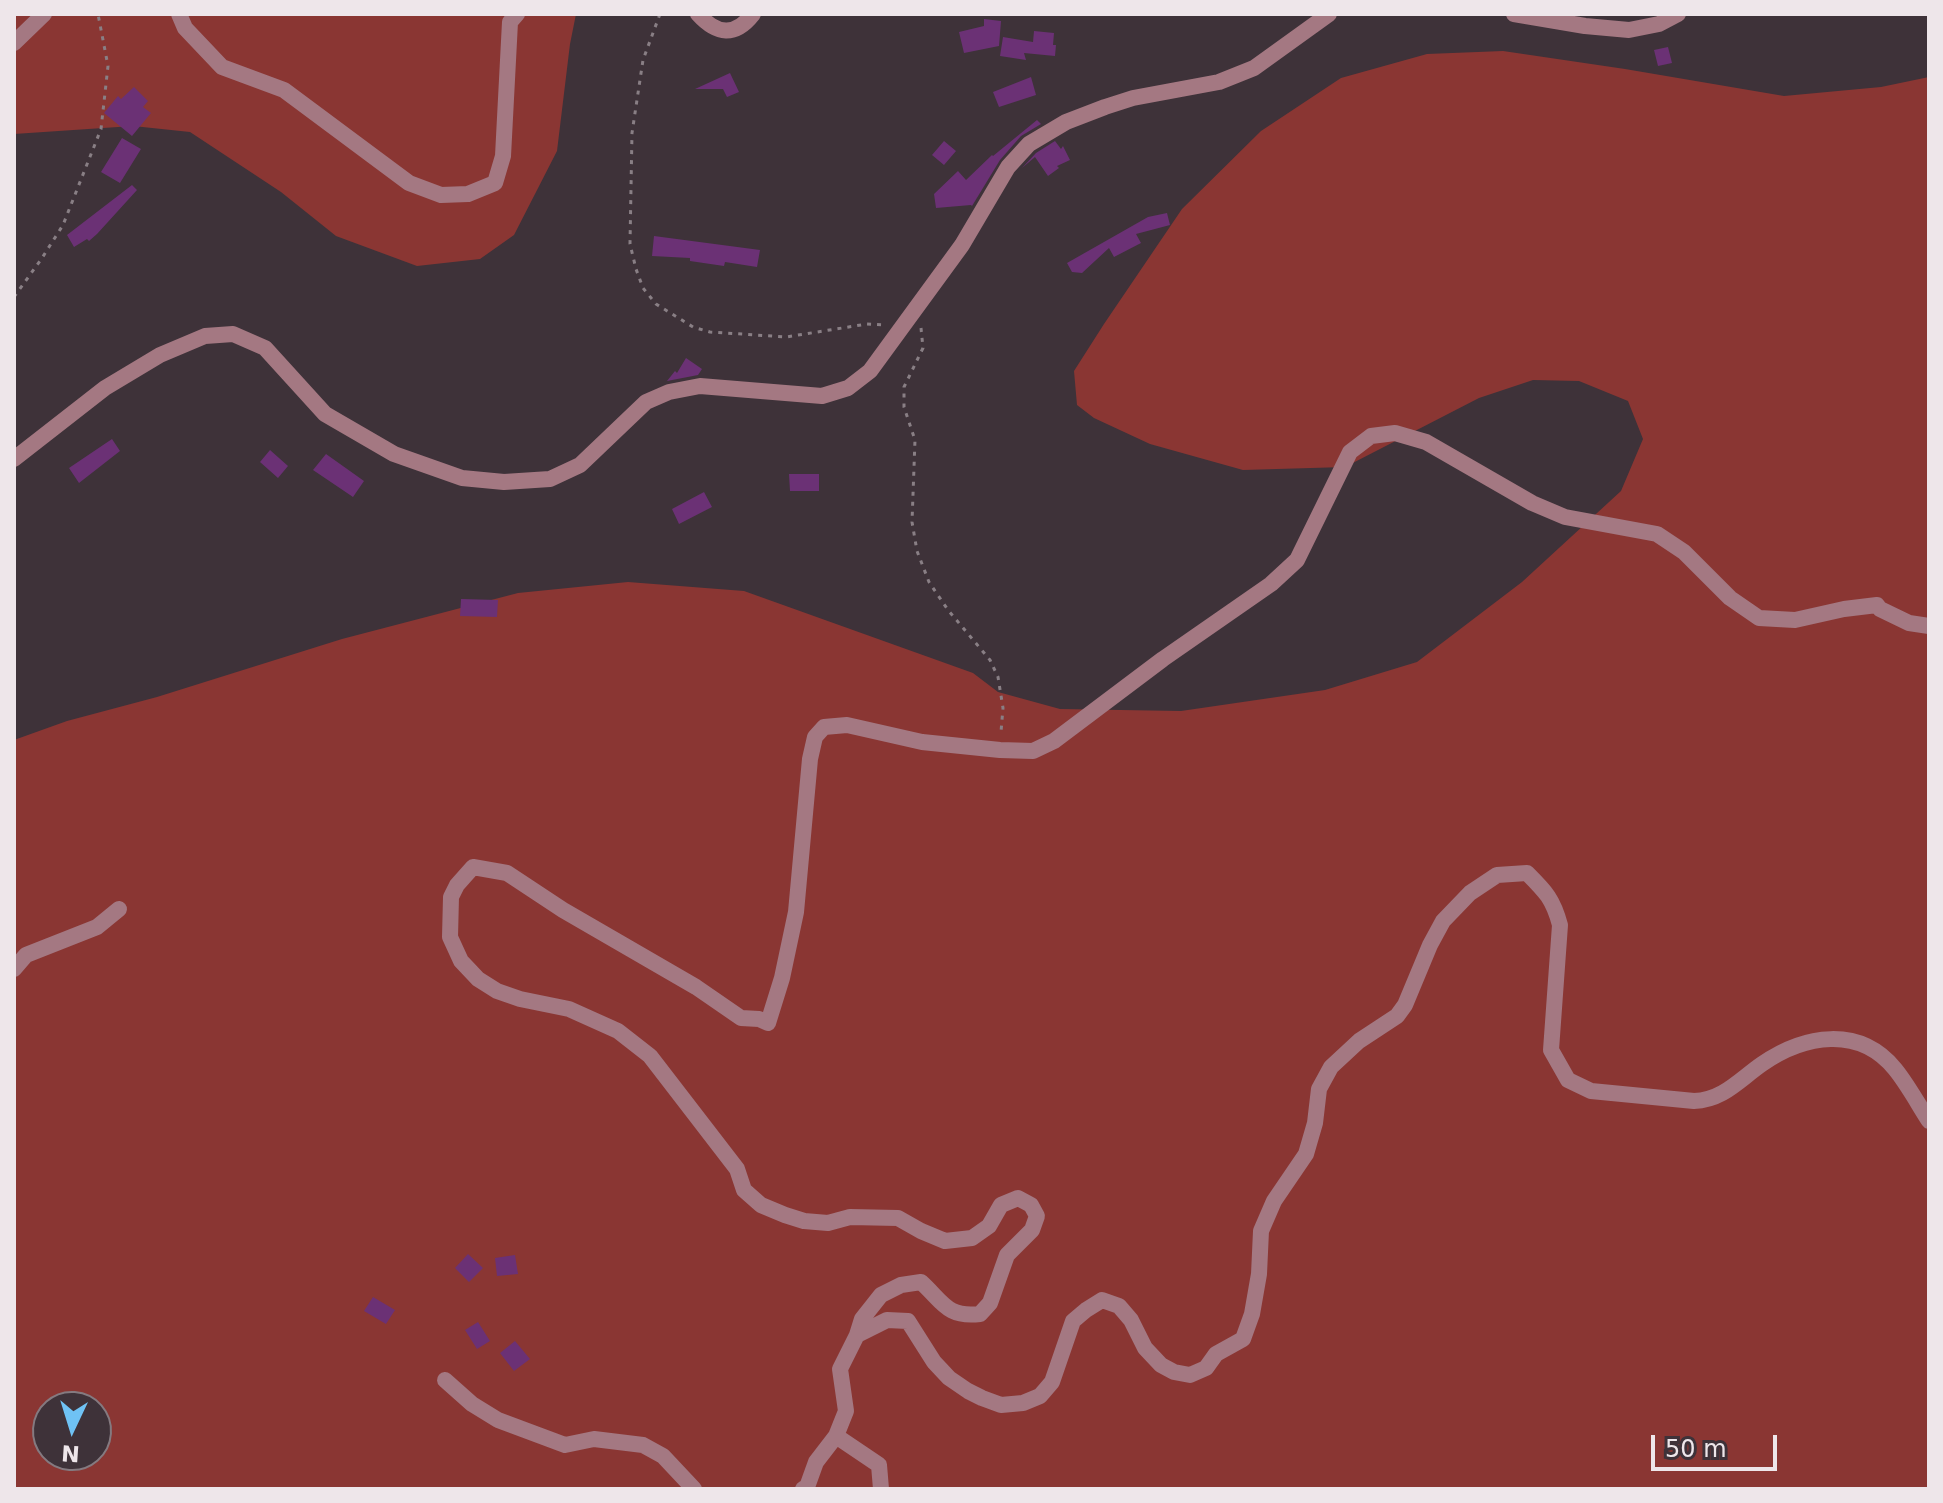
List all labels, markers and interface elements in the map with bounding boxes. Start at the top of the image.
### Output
north arrow [32,1391,112,1471]
scale bar [1655,1419,1781,1469]
text: 50 m [1665,1435,1727,1463]
text: N [60,1440,80,1467]

